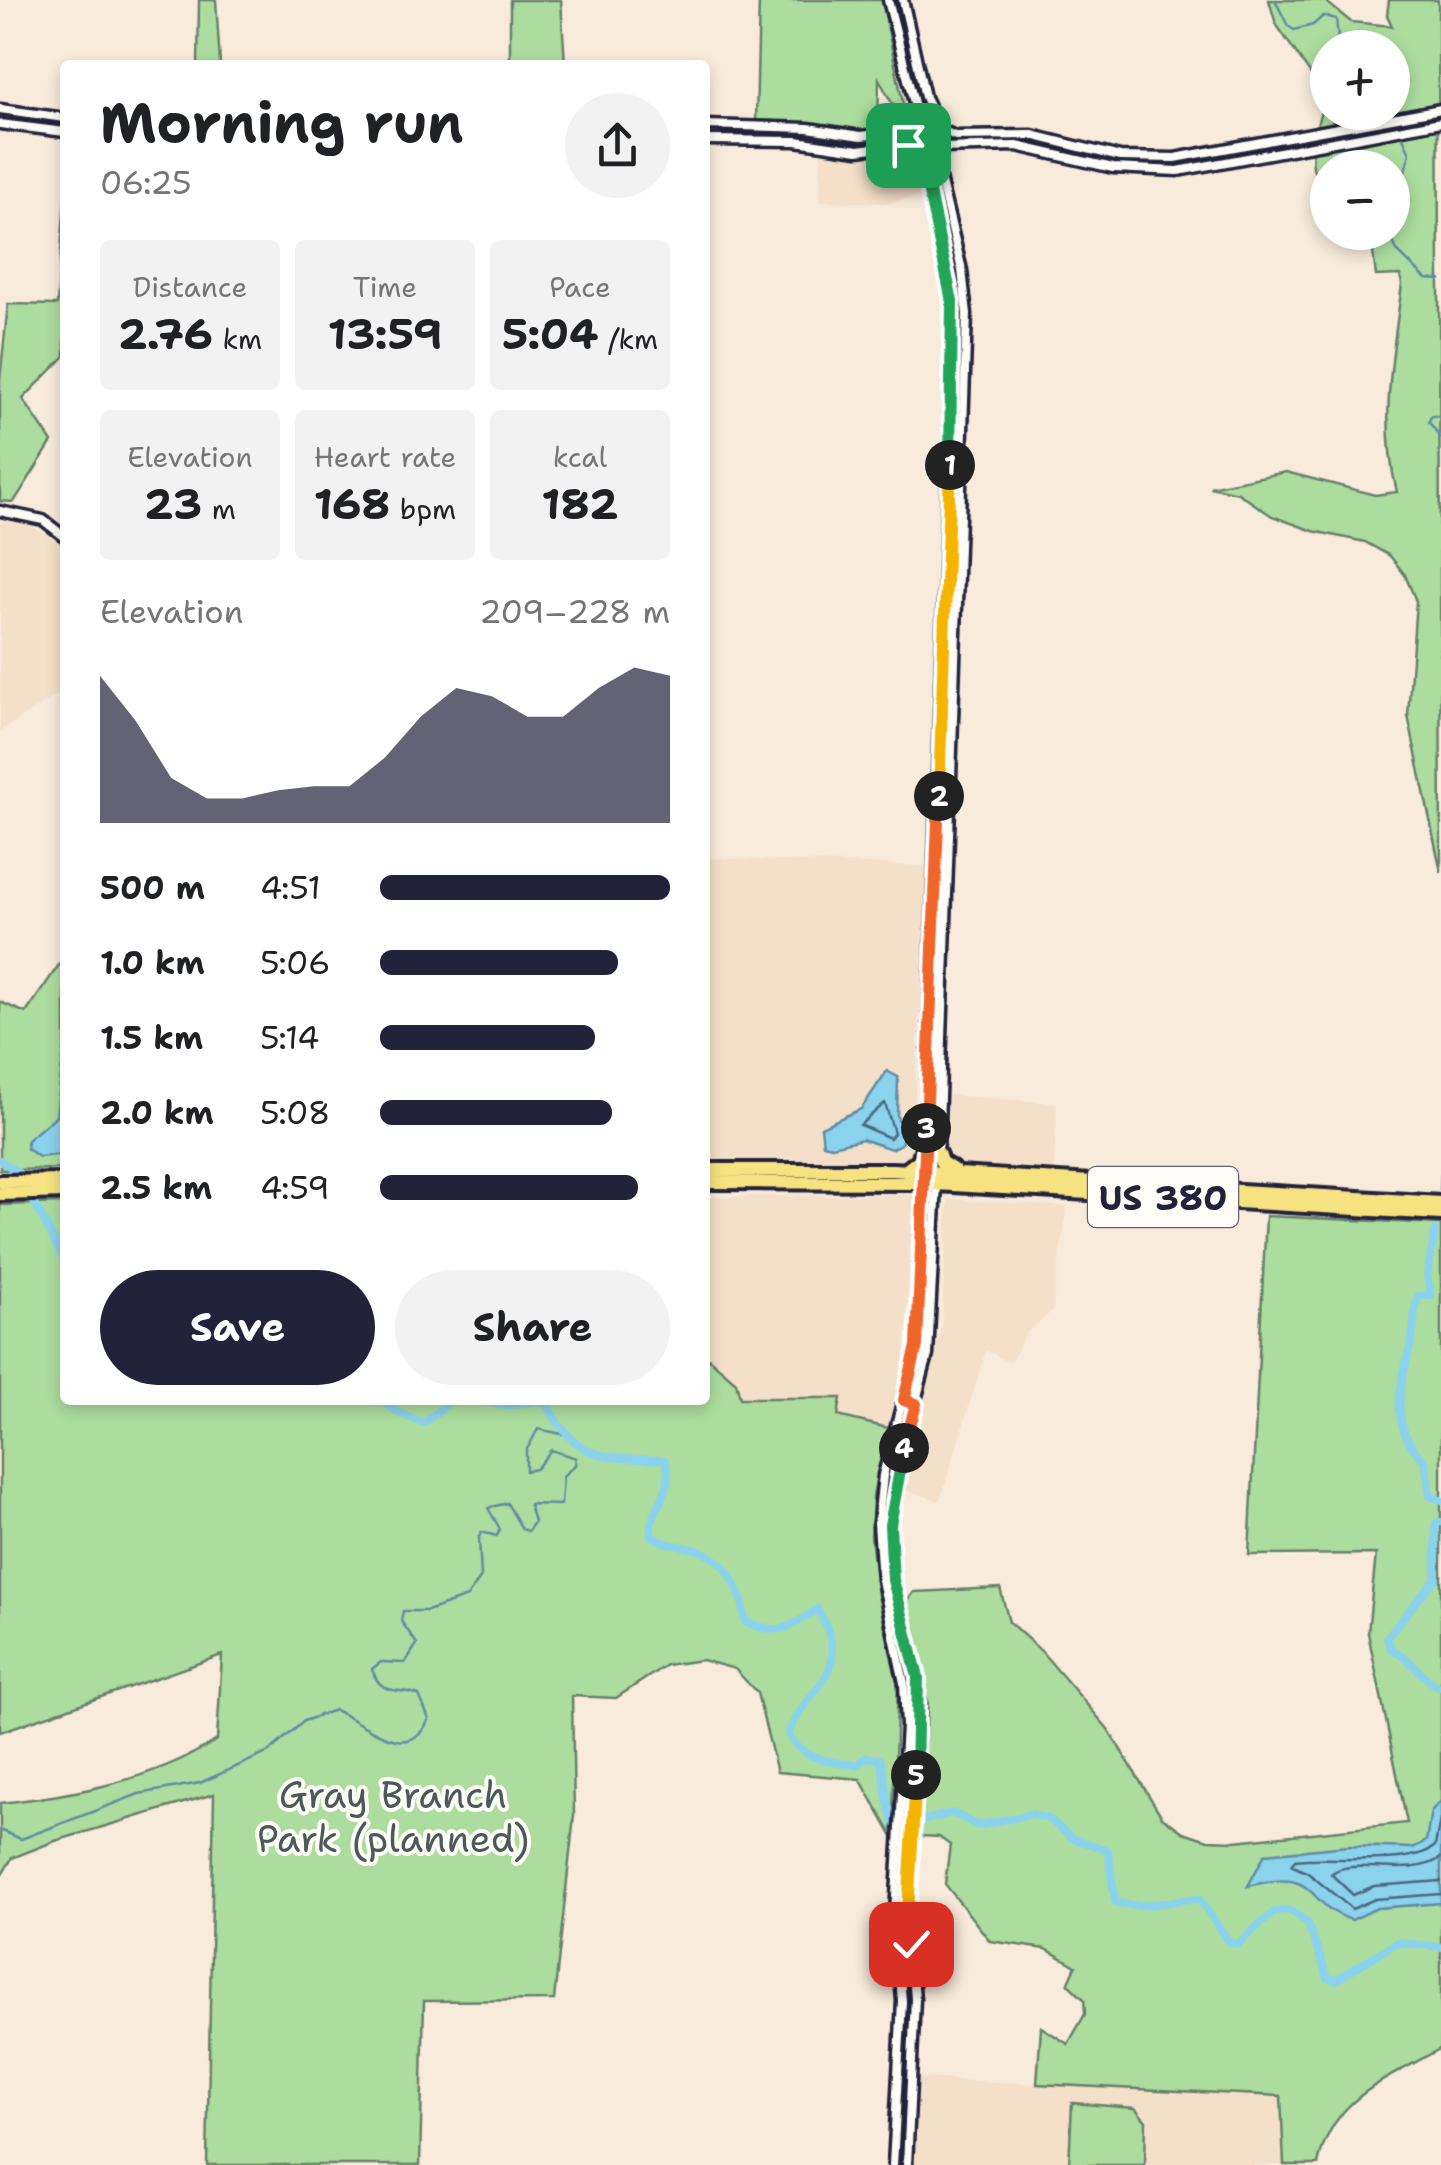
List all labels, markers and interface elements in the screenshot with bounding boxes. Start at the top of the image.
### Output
map controls [1310,30,1410,250]
button: + [1310,30,1410,130]
text: Morning run [100,86,464,160]
button: share [565,93,670,198]
pin [866,103,951,188]
icon: arrive [881,118,936,173]
button: − [1310,150,1410,250]
text: 06:25 [100,161,192,204]
text: Distance [133,268,247,306]
text: Time [353,268,417,306]
text: Pace [549,268,611,306]
text: 2.76 [118,306,213,362]
text: 13:59 [328,306,442,362]
text: 5:04 [502,306,598,362]
text: km [213,320,262,358]
text: /km [598,320,658,358]
text: Elevation [127,438,253,476]
text: Heart rate [314,438,456,476]
text: kcal [553,438,607,476]
pin: 1 [925,440,975,490]
text: 1 [944,446,956,484]
text: 23 [144,476,202,532]
text: 168 [314,476,390,532]
text: 182 [541,476,619,532]
text: m [202,490,236,528]
text: bpm [390,490,456,528]
text: Elevation [100,590,243,633]
text: 209–228 m [479,590,670,633]
pin: 2 [914,771,964,821]
text: 2 [929,777,949,815]
text: 500 m [100,866,205,909]
text: 4:51 [260,866,321,909]
text: 1.0 km [100,941,205,984]
text: 5:06 [260,941,330,984]
text: 1.5 km [100,1016,203,1059]
text: 5:14 [260,1016,319,1059]
text: 2.0 km [100,1091,214,1134]
text: 5:08 [260,1091,330,1134]
pin: 3 [901,1103,951,1153]
text: 3 [916,1109,936,1147]
text: 2.5 km [100,1166,212,1209]
text: 4:59 [260,1166,330,1209]
road number: US 380 [1088,1167,1238,1227]
button: Save [100,1270,375,1385]
button: Share [395,1270,670,1385]
pin: 4 [879,1423,929,1473]
text: 4 [894,1429,914,1467]
pin: 5 [891,1750,941,1800]
text: 5 [907,1756,925,1794]
park label: Gray Branch Park (planned) [257,1769,529,1864]
pin [869,1902,954,1987]
icon: check [884,1917,939,1972]

